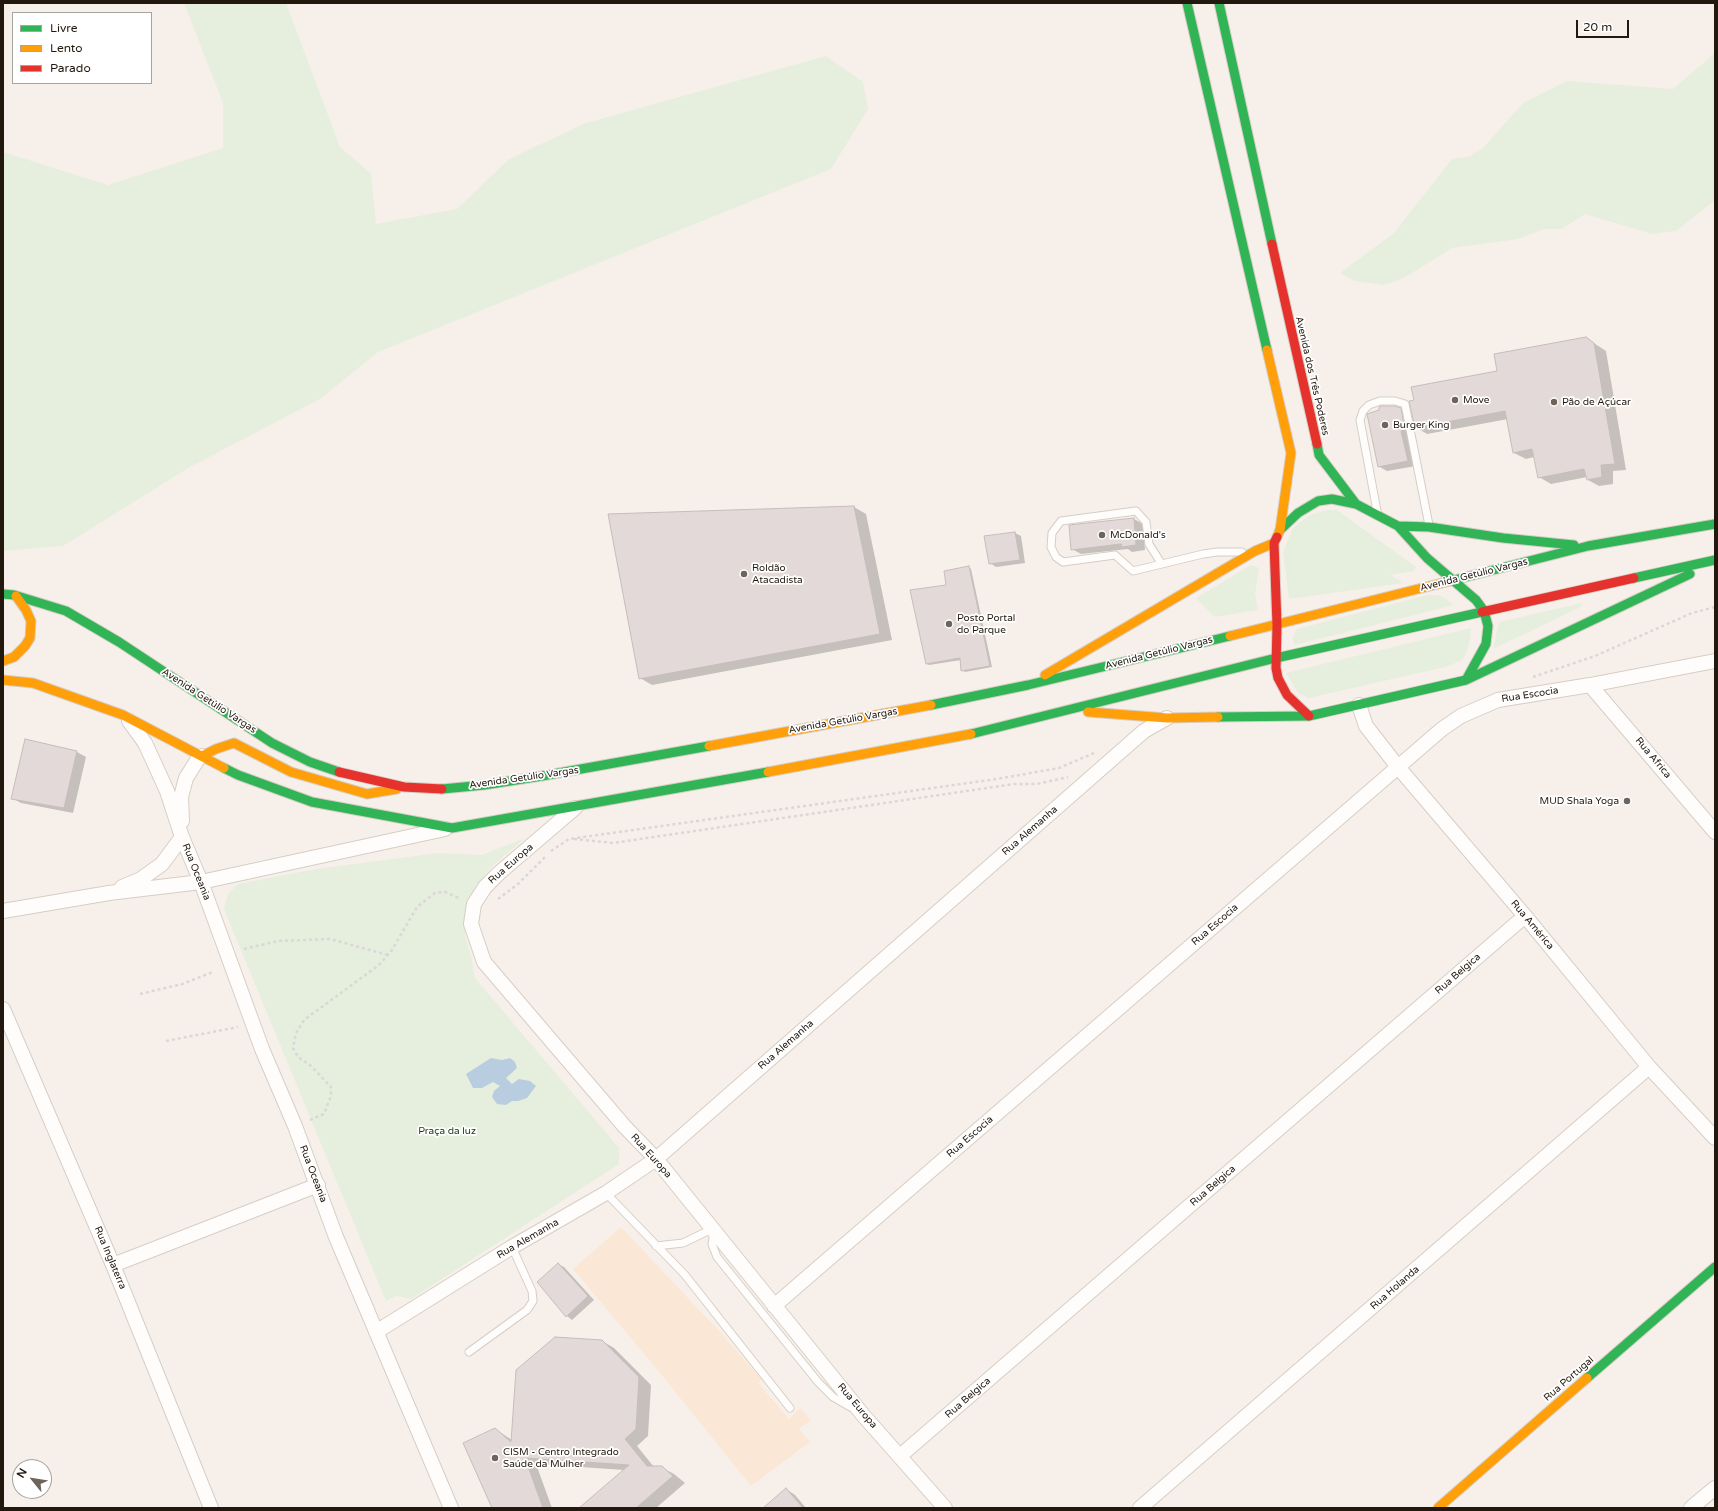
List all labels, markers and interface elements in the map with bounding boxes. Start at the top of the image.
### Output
legend [12,12,152,84]
scale bar [1578,12,1631,38]
text: 20 m [1583,20,1612,34]
text: Livre [50,21,77,35]
text: Lento [50,41,83,55]
text: Parado [50,61,91,75]
street label: Avenida dos Três Poderes [1292,315,1332,437]
place label: Move [1463,394,1489,406]
marker: Move [1450,395,1460,405]
place label: Pão de Açúcar [1562,396,1631,408]
marker: Pão de Açúcar [1549,397,1559,407]
place label: Burger King [1393,419,1450,431]
marker: Burger King [1380,420,1390,430]
place label: McDonald's [1110,529,1166,541]
marker: McDonald's [1097,530,1107,540]
street label: Avenida Getúlio Vargas [1419,556,1529,594]
place label: Roldão Atacadista [752,562,803,586]
marker: Roldão Atacadista [739,569,749,579]
place label: Posto Portal do Parque [957,612,1015,636]
marker: Posto Portal do Parque [944,619,954,629]
street label: Avenida Getúlio Vargas [1104,634,1214,672]
street label: Avenida Getúlio Vargas [159,666,259,736]
street label: Rua Escocia [1501,685,1559,705]
street label: Avenida Getúlio Vargas [788,706,898,736]
street label: Rua Africa [1632,735,1674,781]
street label: Avenida Getúlio Vargas [469,764,579,792]
place label: MUD Shala Yoga [1540,795,1619,807]
marker: MUD Shala Yoga [1622,796,1632,806]
street label: Rua Alemanha [1000,804,1060,858]
street label: Rua Europa [486,841,536,887]
street label: Rua Oceania [179,842,213,902]
street label: Rua América [1508,898,1556,952]
street label: Rua Escocia [1189,902,1241,948]
street label: Rua Belgica [1433,951,1483,997]
street label: Rua Alemanha [756,1018,816,1072]
street label: Rua Escocia [944,1114,996,1160]
park label: Praça da luz [418,1125,476,1137]
street label: Rua Europa [628,1131,674,1181]
street label: Rua Oceania [297,1144,329,1204]
street label: Rua Belgica [1188,1163,1238,1209]
street label: Rua Alemanha [495,1216,561,1262]
street label: Rua Inglaterra [91,1225,129,1291]
street label: Rua Holanda [1368,1263,1422,1313]
street label: Rua Portugal [1542,1354,1596,1404]
street label: Rua Belgica [943,1375,993,1421]
street label: Rua Europa [835,1381,879,1431]
place label: CISM - Centro Integrado Saúde da Mulher [503,1446,619,1470]
marker: CISM - Centro Integrado Saúde da Mulher [490,1453,500,1463]
north arrow [12,1459,52,1499]
text: N [14,1466,30,1480]

